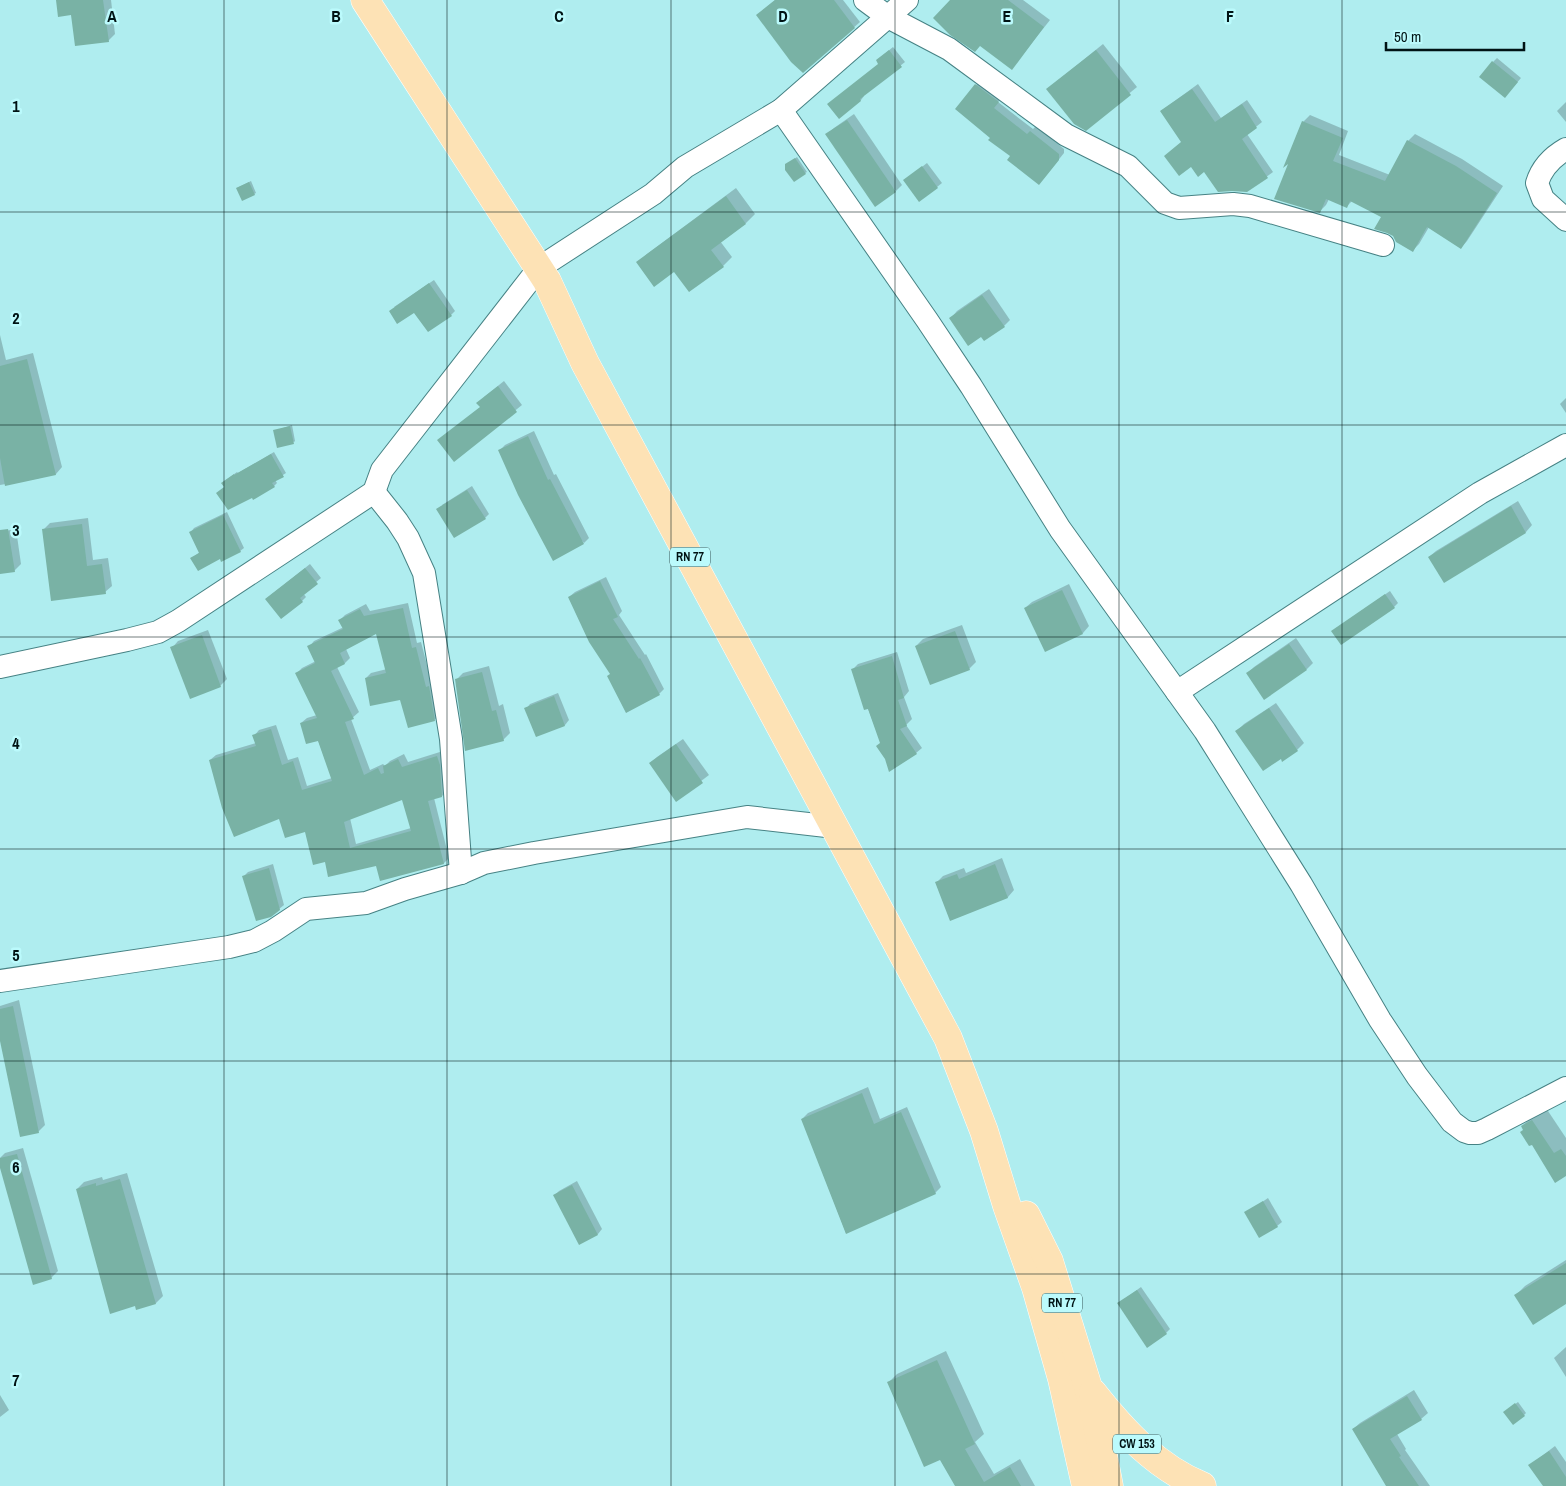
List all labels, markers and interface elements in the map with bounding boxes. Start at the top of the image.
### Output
text: A [107,5,117,27]
text: B [331,5,341,27]
text: C [554,5,564,27]
text: D [778,5,788,27]
text: E [1003,5,1012,27]
text: F [1226,5,1234,27]
scale bar [1386,20,1524,52]
text: 50 m [1394,26,1421,47]
text: 1 [12,95,20,117]
text: 2 [12,307,20,329]
text: 3 [12,519,20,541]
road number: RN 77 [670,548,710,566]
text: 4 [12,732,20,754]
text: 5 [12,944,20,966]
text: 6 [12,1156,20,1178]
road number: RN 77 [1042,1294,1082,1312]
text: 7 [12,1369,20,1391]
road number: CW 153 [1113,1435,1161,1454]

